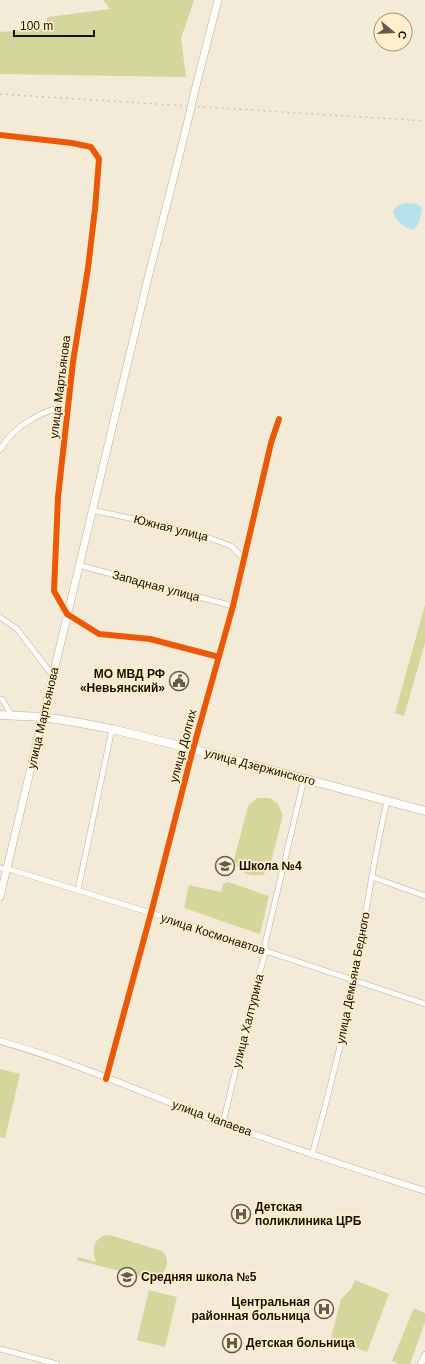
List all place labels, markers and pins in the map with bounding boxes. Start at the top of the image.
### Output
place label: МО МВД РФ «Невьянский» [80,667,165,695]
public building icon: МО МВД РФ «Невьянский» [168,670,190,692]
school or university icon: Школа №4 [214,855,236,877]
place label: Школа №4 [239,859,302,873]
place label: Детская поликлиника ЦРБ [255,1200,362,1228]
hospital icon: Детская поликлиника ЦРБ [230,1203,252,1225]
school or university icon: Средняя школа №5 [116,1266,138,1288]
place label: Средняя школа №5 [141,1270,257,1284]
place label: Центральная районная больница [192,1295,310,1323]
hospital icon: Центральная районная больница [313,1298,335,1320]
hospital icon: Детская больница [221,1332,243,1354]
place label: Детская больница [246,1336,355,1350]

